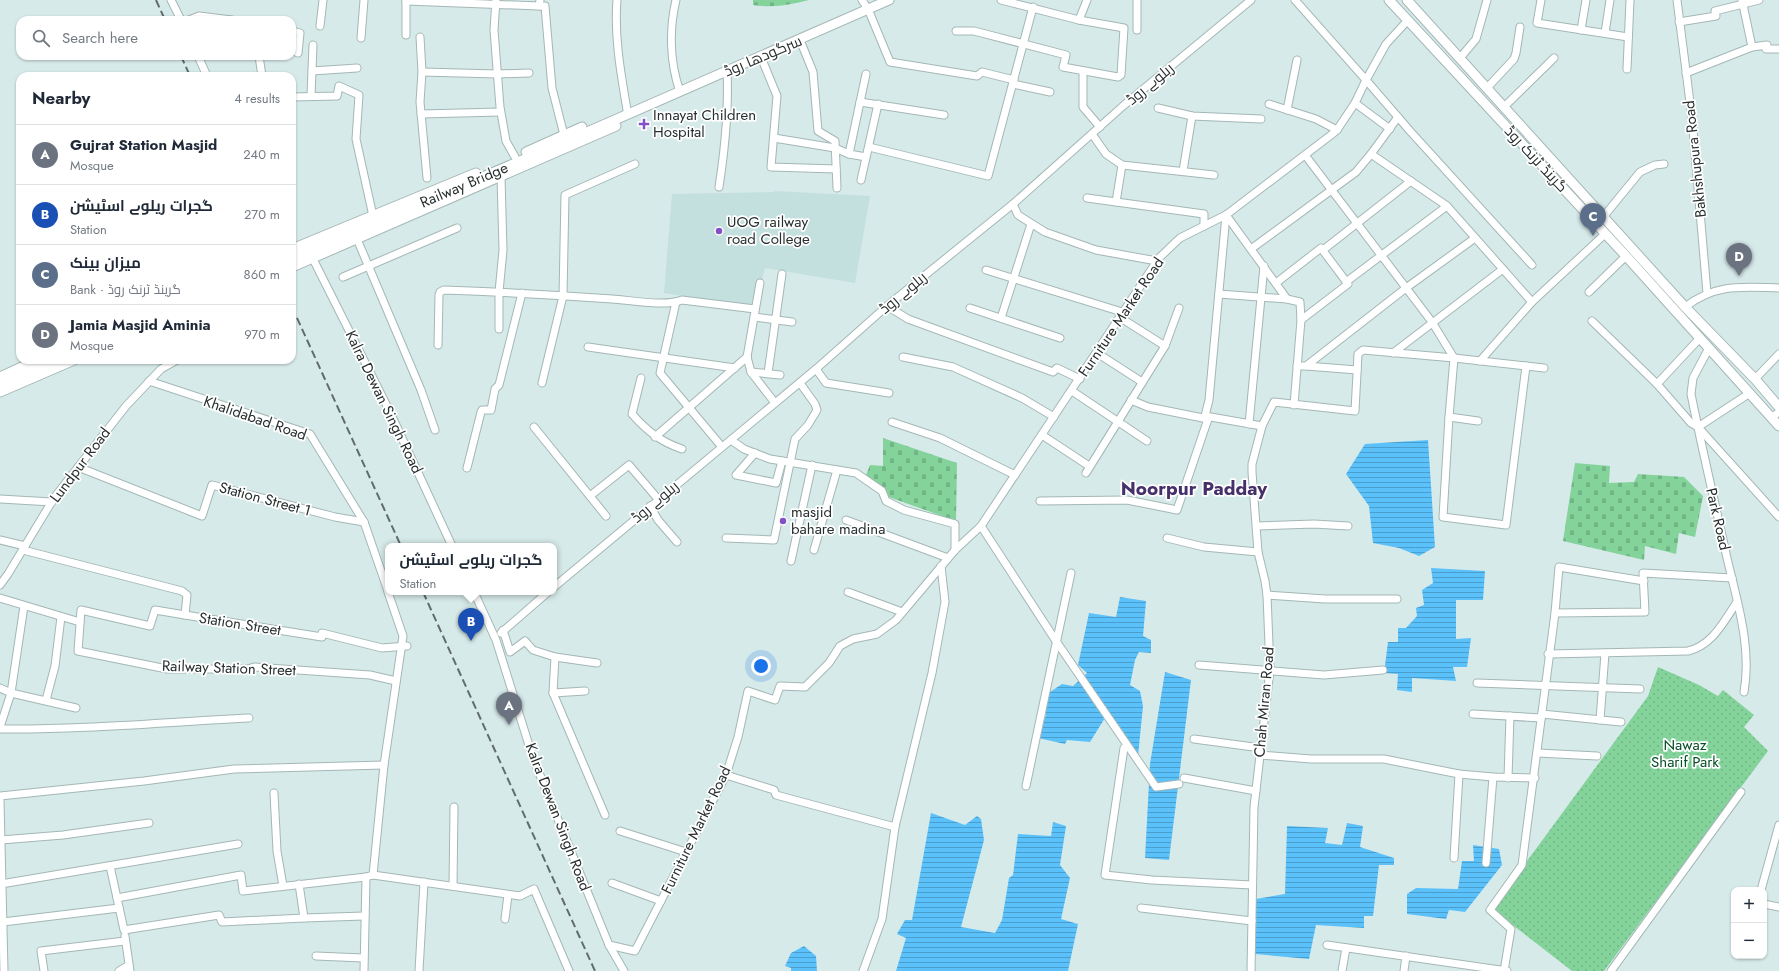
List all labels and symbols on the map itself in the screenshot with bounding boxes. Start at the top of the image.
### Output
street label: سرگودھا روڈ [721,30,805,82]
street label: ریلوے روڈ [1121,58,1179,110]
street label: Bakhshupura Road [1678,99,1712,219]
place label: Innayat Children Hospital [653,104,756,143]
marker: Innayat Children Hospital [638,118,650,130]
street label: گرینڈ ٹرنک روڈ [1499,121,1573,197]
street label: Railway Bridge [417,156,512,213]
pin: C [1580,203,1606,236]
place label: UOG railway road College [727,211,810,250]
marker: UOG railway road College [714,226,724,236]
pin: D [1726,243,1752,276]
street label: Furniture Market Road [1073,253,1169,381]
street label: ریلوے روڈ [874,267,932,319]
street label: Kalra Dewan Singh Road [340,327,428,477]
street label: Khalidabad Road [200,390,310,446]
street label: Lundpur Road [44,423,116,507]
district label: Noorpur Padday [1121,475,1268,502]
street label: Station Street 1 [217,476,313,522]
street label: ریلوے روڈ [626,476,684,528]
street label: Park Road [1700,486,1736,552]
place label: masjid bahare madina [791,501,885,540]
marker: masjid bahare madina [778,516,788,526]
street label: Station Street [197,607,283,641]
pin: B [458,608,484,641]
street label: Chah Miran Road [1248,646,1280,758]
street label: Railway Station Street [162,655,297,681]
your location [751,656,771,676]
pin: A [496,692,522,725]
park label: Nawaz Sharif Park [1651,734,1719,773]
street label: Kalra Dewan Singh Road [520,740,596,894]
street label: Furniture Market Road [655,762,737,898]

